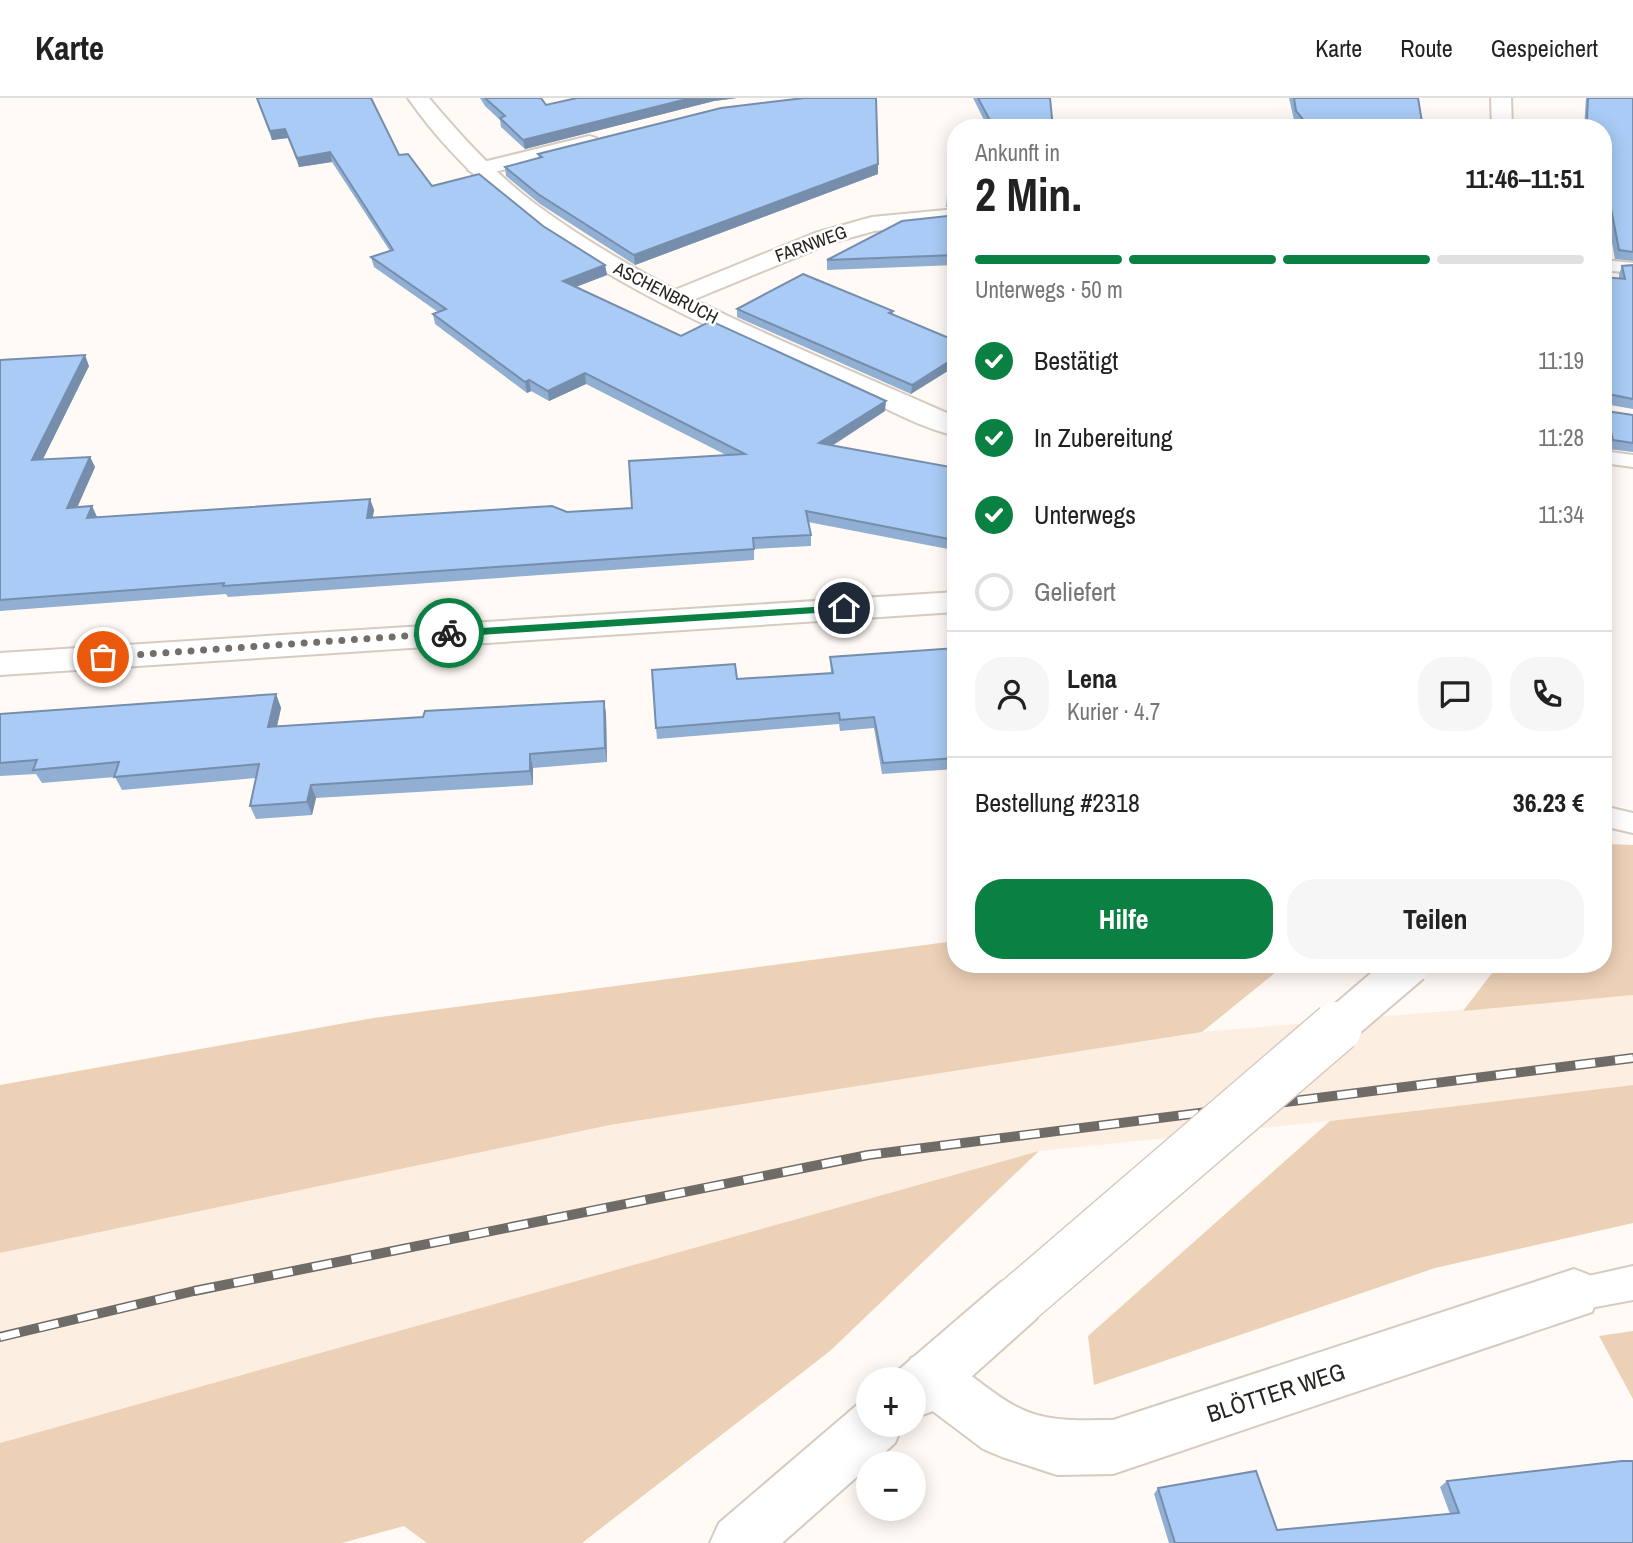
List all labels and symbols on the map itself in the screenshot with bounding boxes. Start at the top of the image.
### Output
street label: FARNWEG [771,219,850,268]
street label: ASCHENBRUCH [609,255,723,330]
pin [814,578,874,638]
courier [414,598,484,668]
pin [73,627,133,687]
street label: BLÖTTER WEG [1203,1355,1349,1429]

